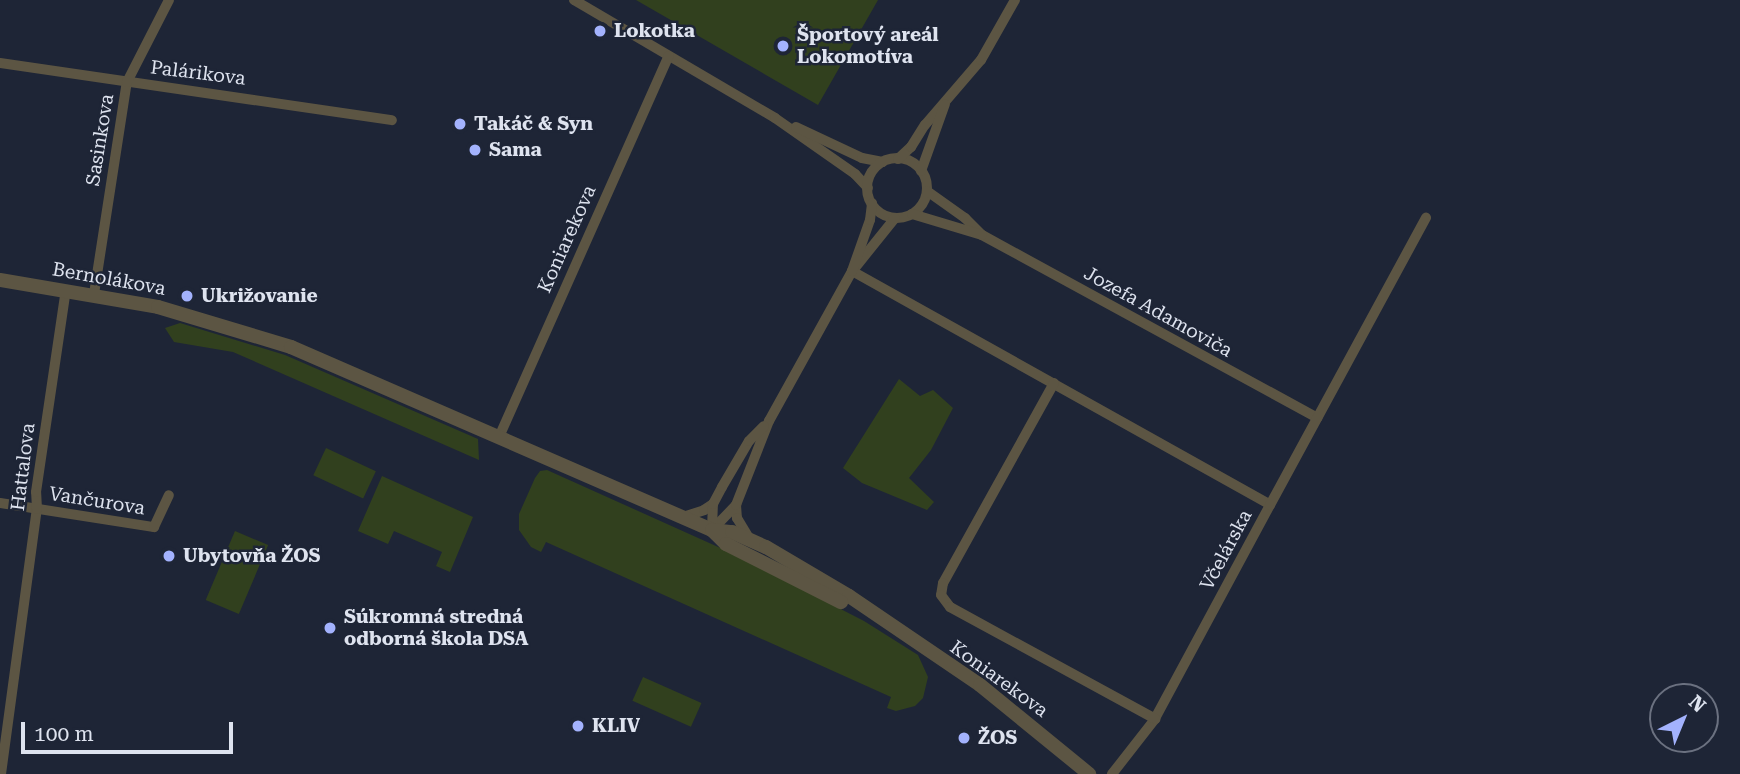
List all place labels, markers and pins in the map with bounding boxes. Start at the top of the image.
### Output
place label: Lokotka [614,20,695,42]
marker: Lokotka [592,23,608,39]
place label: Športový areál Lokomotíva [797,24,938,68]
marker: Športový areál Lokomotíva [775,38,791,54]
place label: Takáč & Syn [474,113,593,135]
marker: Takáč & Syn [452,116,468,132]
place label: Sama [489,139,542,161]
marker: Sama [467,142,483,158]
place label: Ukrižovanie [201,285,318,307]
marker: Ukrižovanie [179,288,195,304]
place label: Ubytovňa ŽOS [183,545,320,567]
marker: Ubytovňa ŽOS [161,548,177,564]
place label: Súkromná stredná odborná škola DSA [344,606,529,650]
marker: Súkromná stredná odborná škola DSA [322,620,338,636]
place label: KLIV [592,715,640,737]
marker: KLIV [570,718,586,734]
place label: ŽOS [978,727,1017,749]
marker: ŽOS [956,730,972,746]

